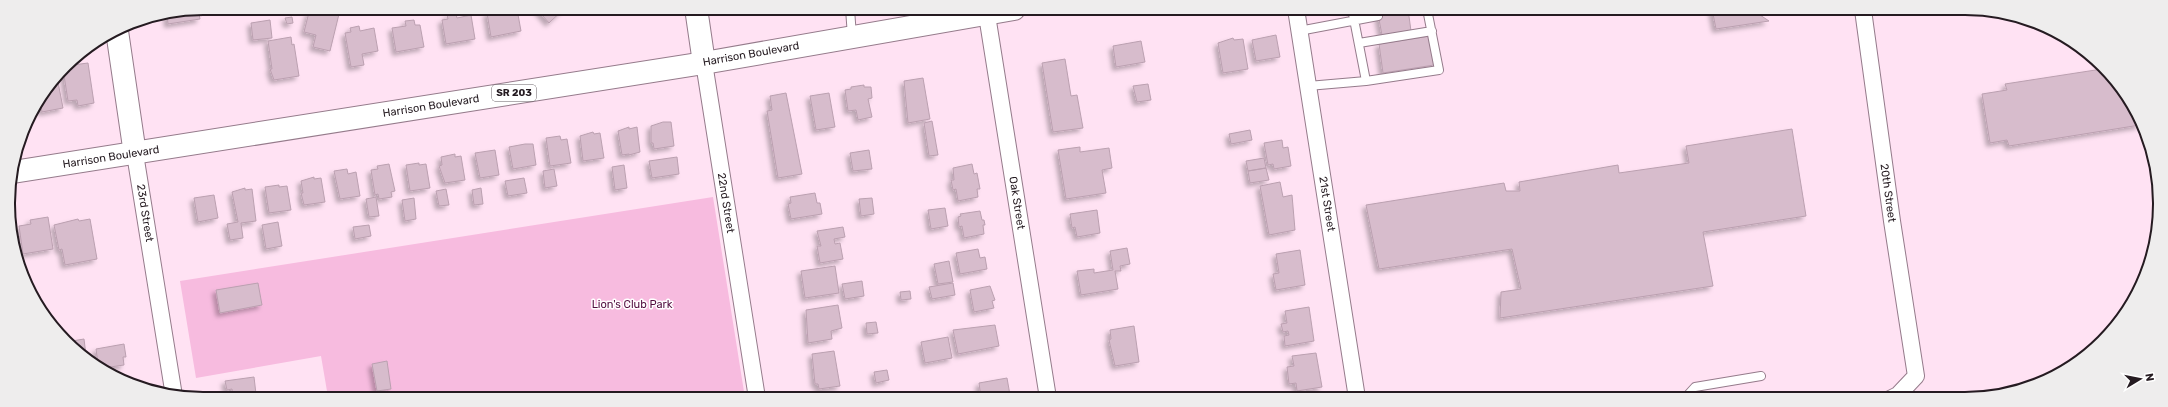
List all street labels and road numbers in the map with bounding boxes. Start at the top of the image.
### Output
street label: Harrison Boulevard [702,39,800,69]
road number: SR 203 [492,85,536,101]
street label: Harrison Boulevard [382,92,480,120]
street label: Harrison Boulevard [62,143,160,171]
street label: 20th Street [1877,163,1899,224]
street label: 22nd Street [715,172,737,235]
street label: Oak Street [1006,176,1028,231]
street label: 21st Street [1316,176,1338,233]
street label: 23rd Street [134,183,156,243]

